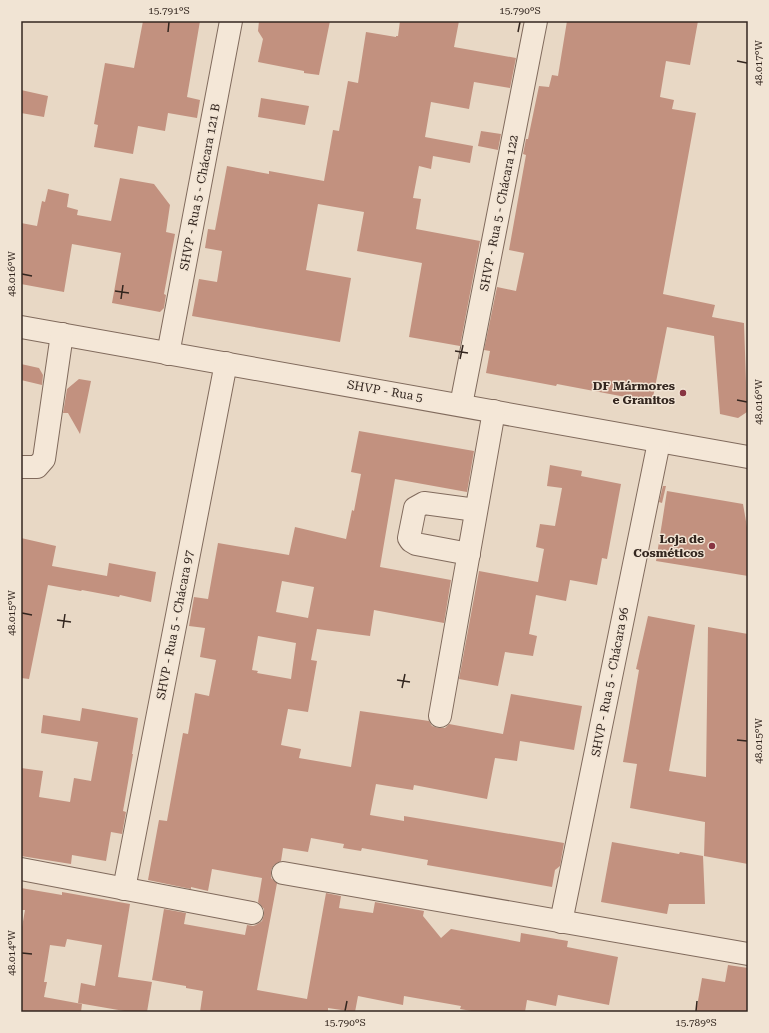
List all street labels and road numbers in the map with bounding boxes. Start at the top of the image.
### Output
street label: SHVP - Rua 5 - Chácara 121 B [177,102,223,272]
street label: SHVP - Rua 5 - Chácara 122 [477,134,521,292]
street label: SHVP - Rua 5 [346,377,424,405]
street label: SHVP - Rua 5 - Chácara 97 [154,549,196,701]
street label: SHVP - Rua 5 - Chácara 96 [589,606,631,758]

